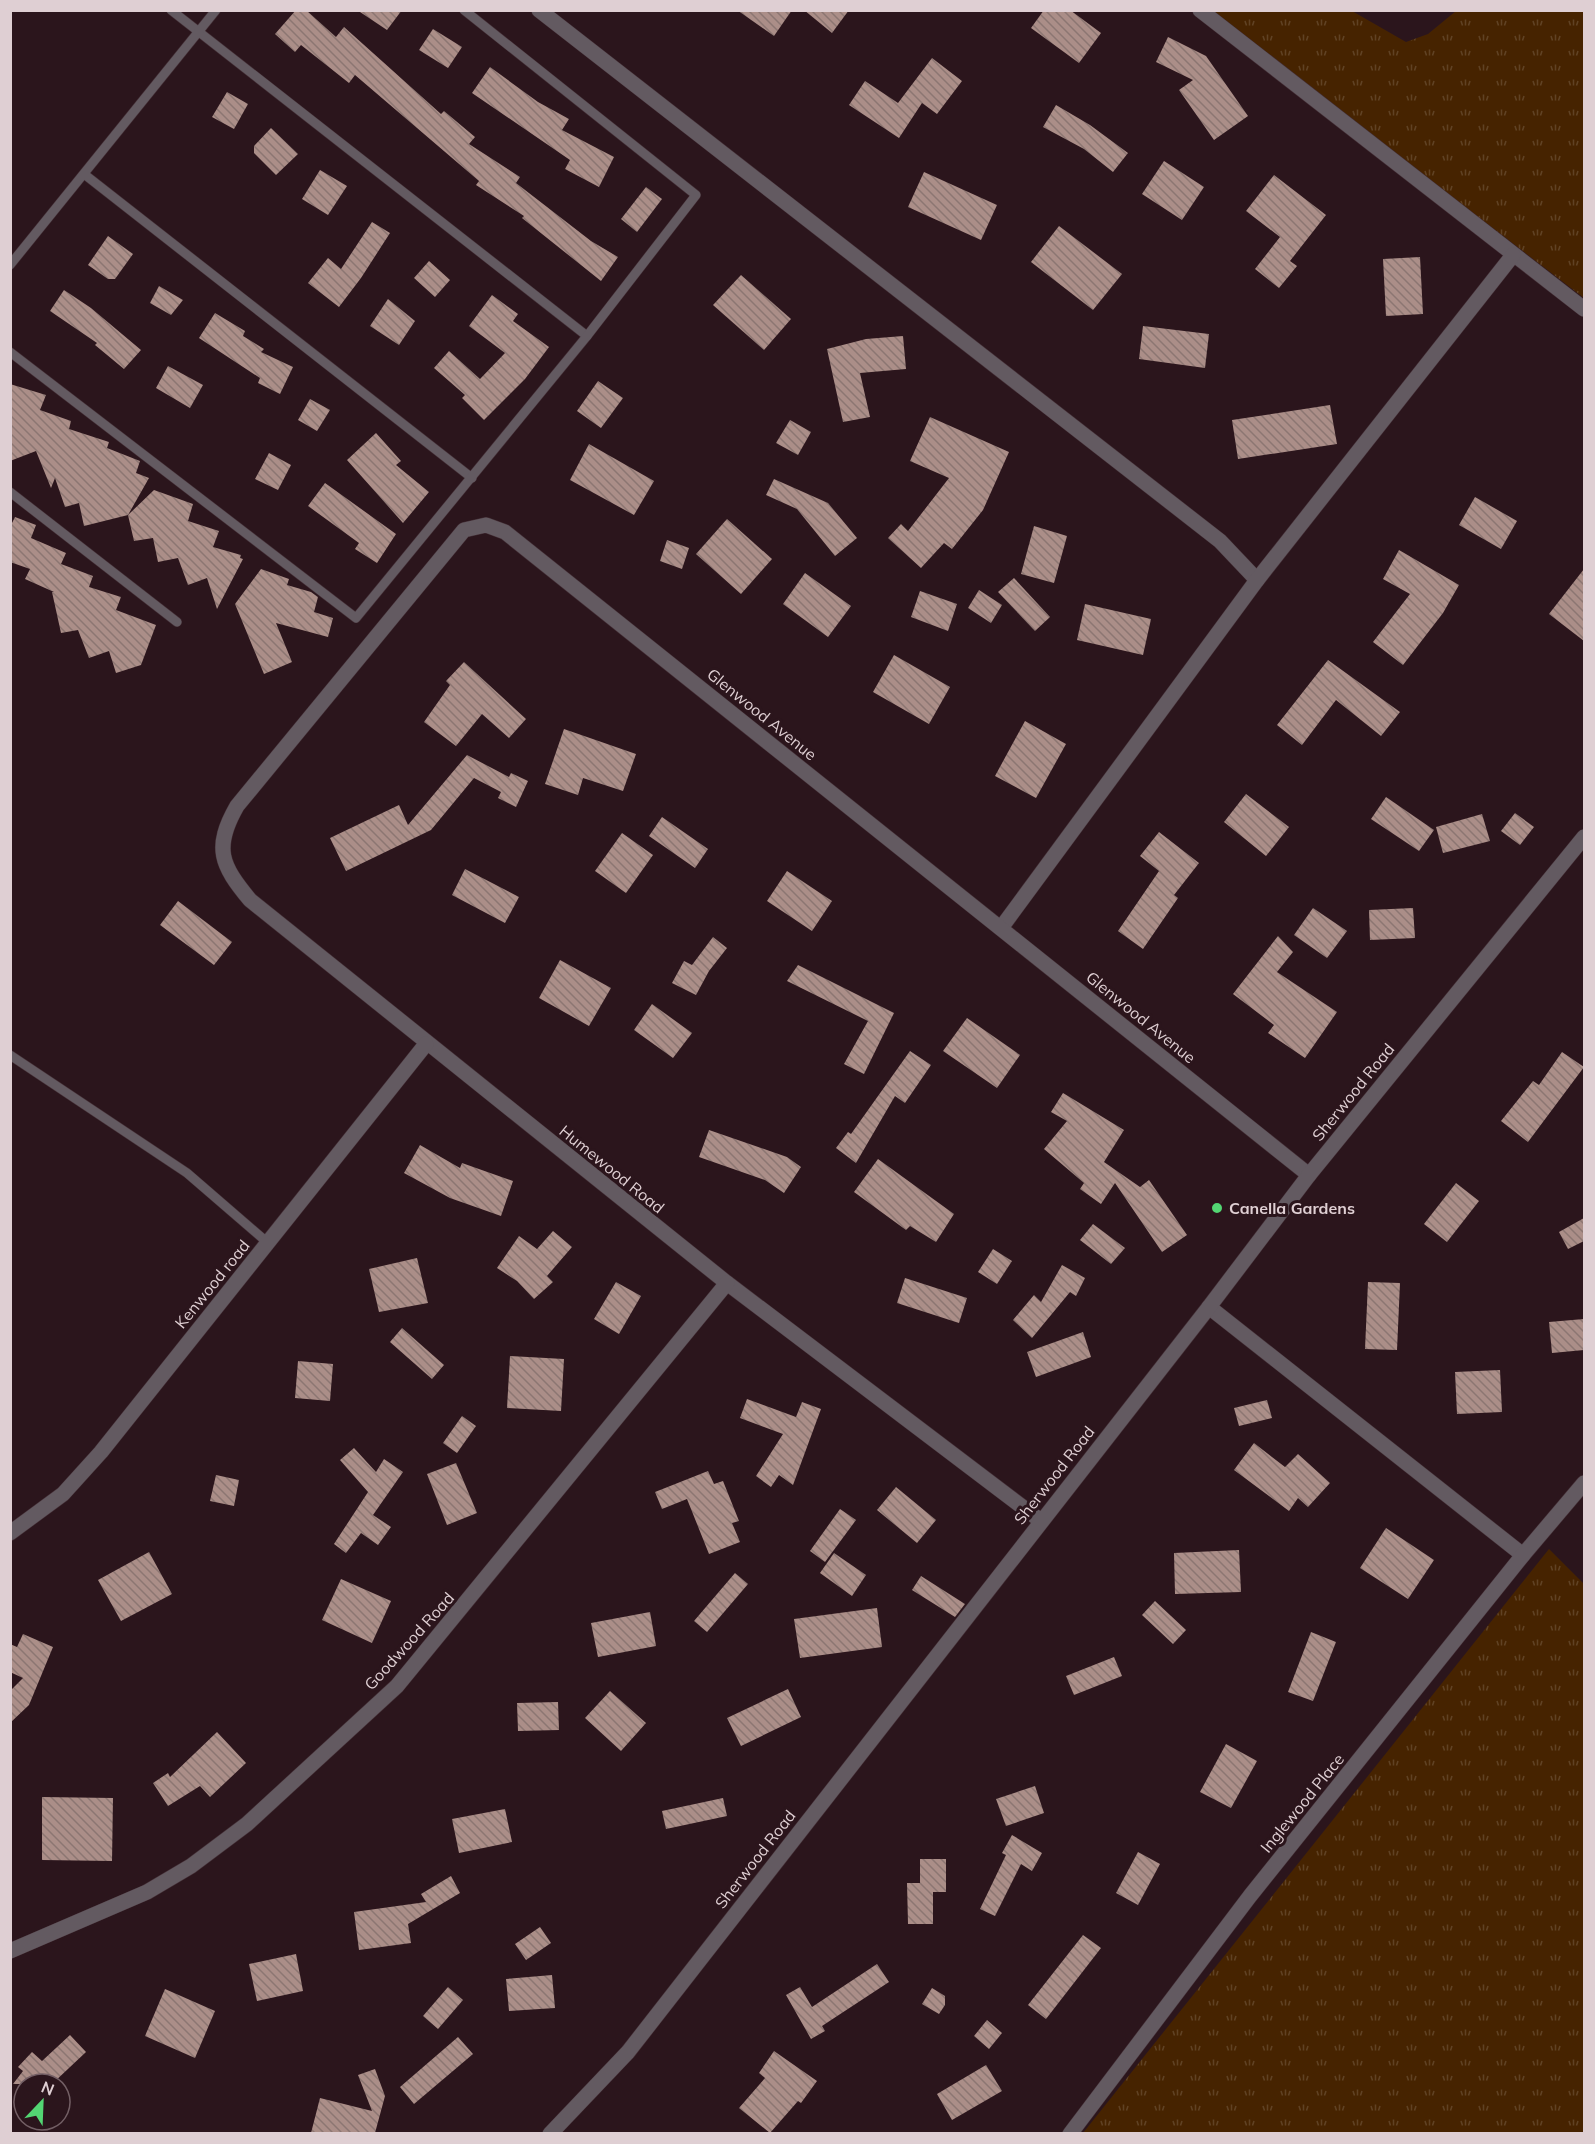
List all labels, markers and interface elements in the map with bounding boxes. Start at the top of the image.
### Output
street label: Glenwood Avenue [703,664,821,764]
street label: Glenwood Avenue [1082,967,1200,1067]
street label: Sherwood Road [1308,1039,1398,1145]
street label: Humewood Road [556,1121,668,1217]
place label: Canella Gardens [1229,1198,1355,1218]
marker: Canella Gardens [1210,1201,1224,1215]
street label: Kenwood road [170,1236,254,1332]
street label: Sherwood Road [1009,1422,1099,1528]
street label: Goodwood Road [360,1588,458,1694]
street label: Inglewood Place [1256,1749,1348,1857]
street label: Sherwood Road [710,1806,800,1912]
north arrow [12,2072,72,2132]
text: N [38,2077,57,2100]

